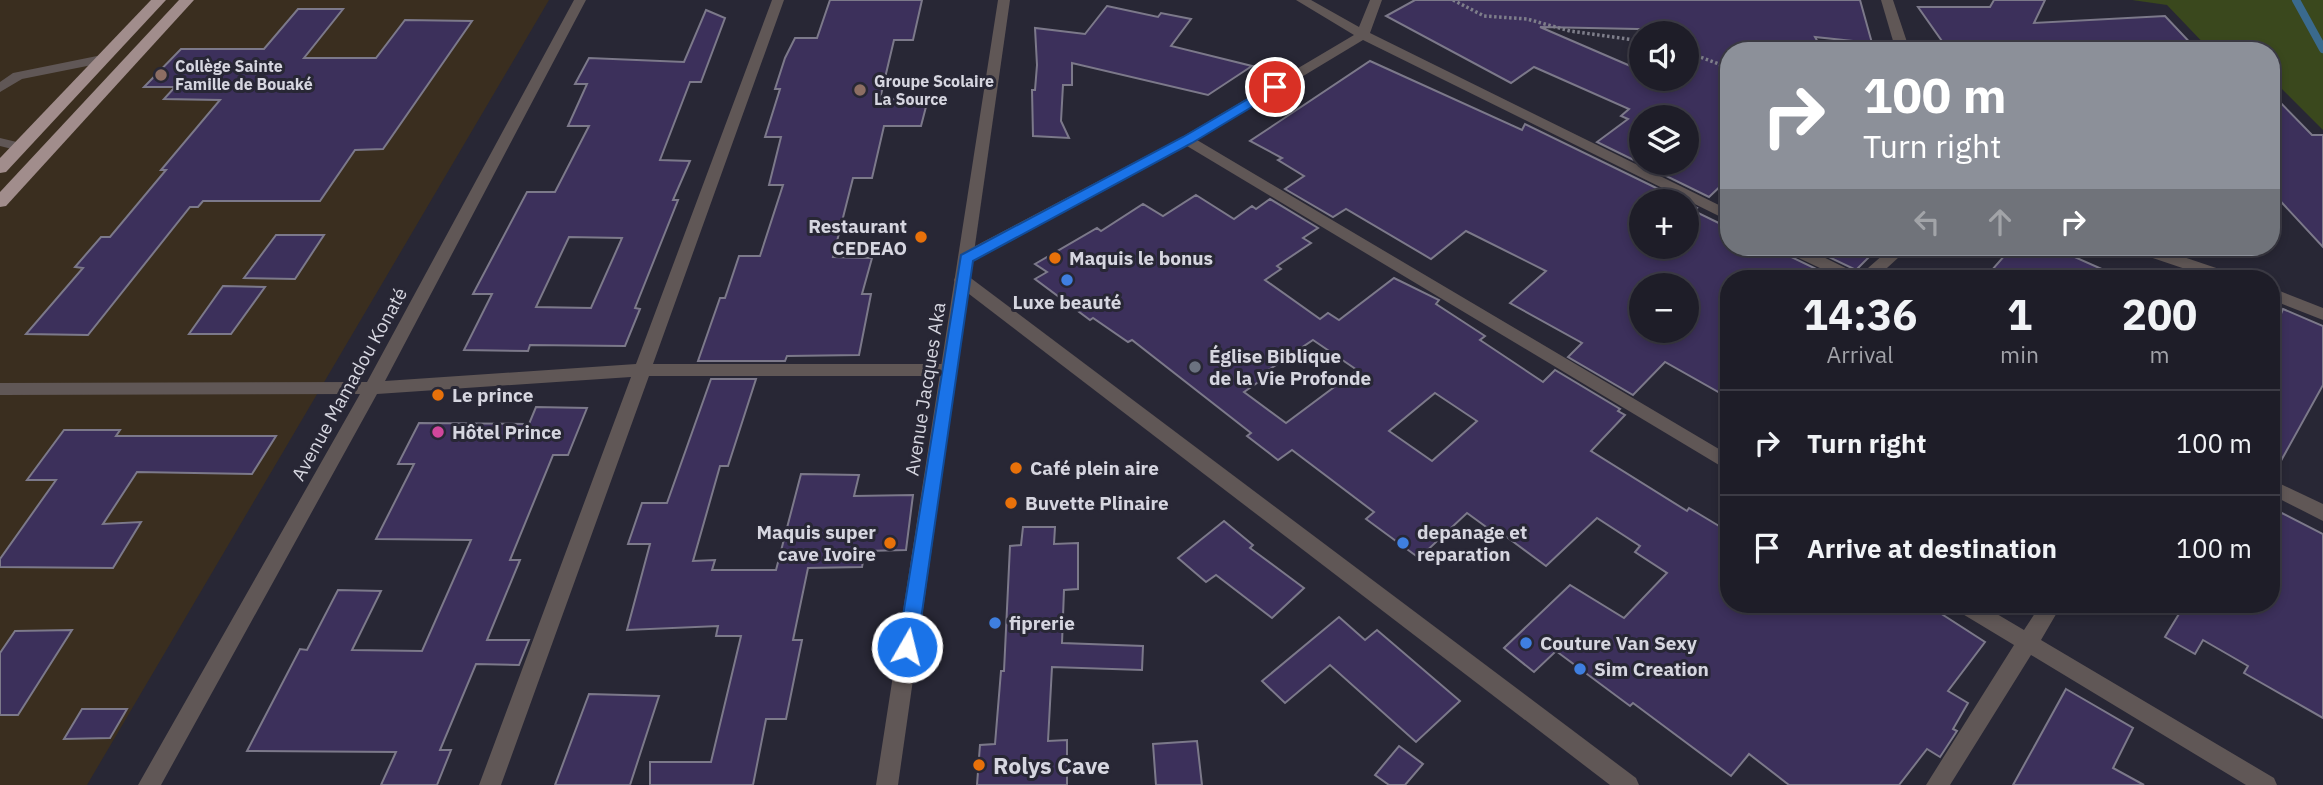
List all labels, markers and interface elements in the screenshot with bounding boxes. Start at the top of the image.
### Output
map controls [1629,21,1699,343]
button: sound [1629,21,1699,91]
place label: Collège Sainte Famille de Bouaké [175,56,313,94]
pin [1245,57,1305,117]
text: 100 m [1863,63,2007,126]
marker: Collège Sainte Famille de Bouaké [153,67,169,83]
icon: arrive [1256,68,1294,106]
icon: right [1748,70,1839,161]
place label: Groupe Scolaire La Source [874,71,994,109]
marker: Groupe Scolaire La Source [852,82,868,98]
button: layers [1629,105,1699,175]
text: Turn right [1863,125,2001,167]
button: + [1629,189,1699,259]
icon: left [1908,203,1946,241]
icon: ahead [1981,203,2019,241]
icon: right [2054,203,2092,241]
place label: Restaurant CEDEAO [808,214,907,260]
marker: Restaurant CEDEAO [913,229,929,245]
place label: Maquis le bonus [1069,246,1213,270]
marker: Maquis le bonus [1047,250,1063,266]
marker: Luxe beauté [1059,272,1075,288]
button: − [1629,273,1699,343]
street label: Avenue Mamadou Konaté [286,283,412,485]
text: 14:36 [1803,287,1917,342]
text: 1 [2007,287,2032,342]
text: 200 [2122,287,2197,342]
place label: Luxe beauté [1012,290,1122,314]
street label: Avenue Jacques Aka [899,300,951,478]
text: Arrival [1827,339,1894,369]
text: min [2000,339,2039,369]
text: m [2149,339,2170,369]
place label: Église Biblique de la Vie Profonde [1209,344,1371,390]
marker: Église Biblique de la Vie Profonde [1187,359,1203,375]
place label: Le prince [452,383,533,407]
marker: Le prince [430,387,446,403]
place label: Hôtel Prince [452,420,562,444]
marker: Hôtel Prince [430,424,446,440]
icon: right [1748,424,1786,462]
text: Turn right [1807,426,1926,460]
text: 100 m [2176,426,2252,460]
place label: Café plein aire [1030,456,1159,480]
marker: Café plein aire [1008,460,1024,476]
place label: Buvette Plinaire [1025,491,1169,515]
marker: Buvette Plinaire [1003,495,1019,511]
place label: Maquis super cave Ivoire [756,520,876,566]
place label: depanage et reparation [1417,520,1527,566]
icon: arrive [1748,529,1786,567]
text: Arrive at destination [1807,531,2057,565]
text: 100 m [2176,531,2252,565]
marker: Maquis super cave Ivoire [882,535,898,551]
marker: depanage et reparation [1395,535,1411,551]
position arrow [870,610,944,684]
place label: fiprerie [1009,611,1075,635]
marker: fiprerie [987,615,1003,631]
place label: Couture Van Sexy [1540,631,1698,655]
marker: Couture Van Sexy [1518,635,1534,651]
place label: Sim Creation [1594,657,1709,681]
marker: Sim Creation [1572,661,1588,677]
place label: Rolys Cave [993,750,1110,780]
marker: Rolys Cave [971,757,987,773]

